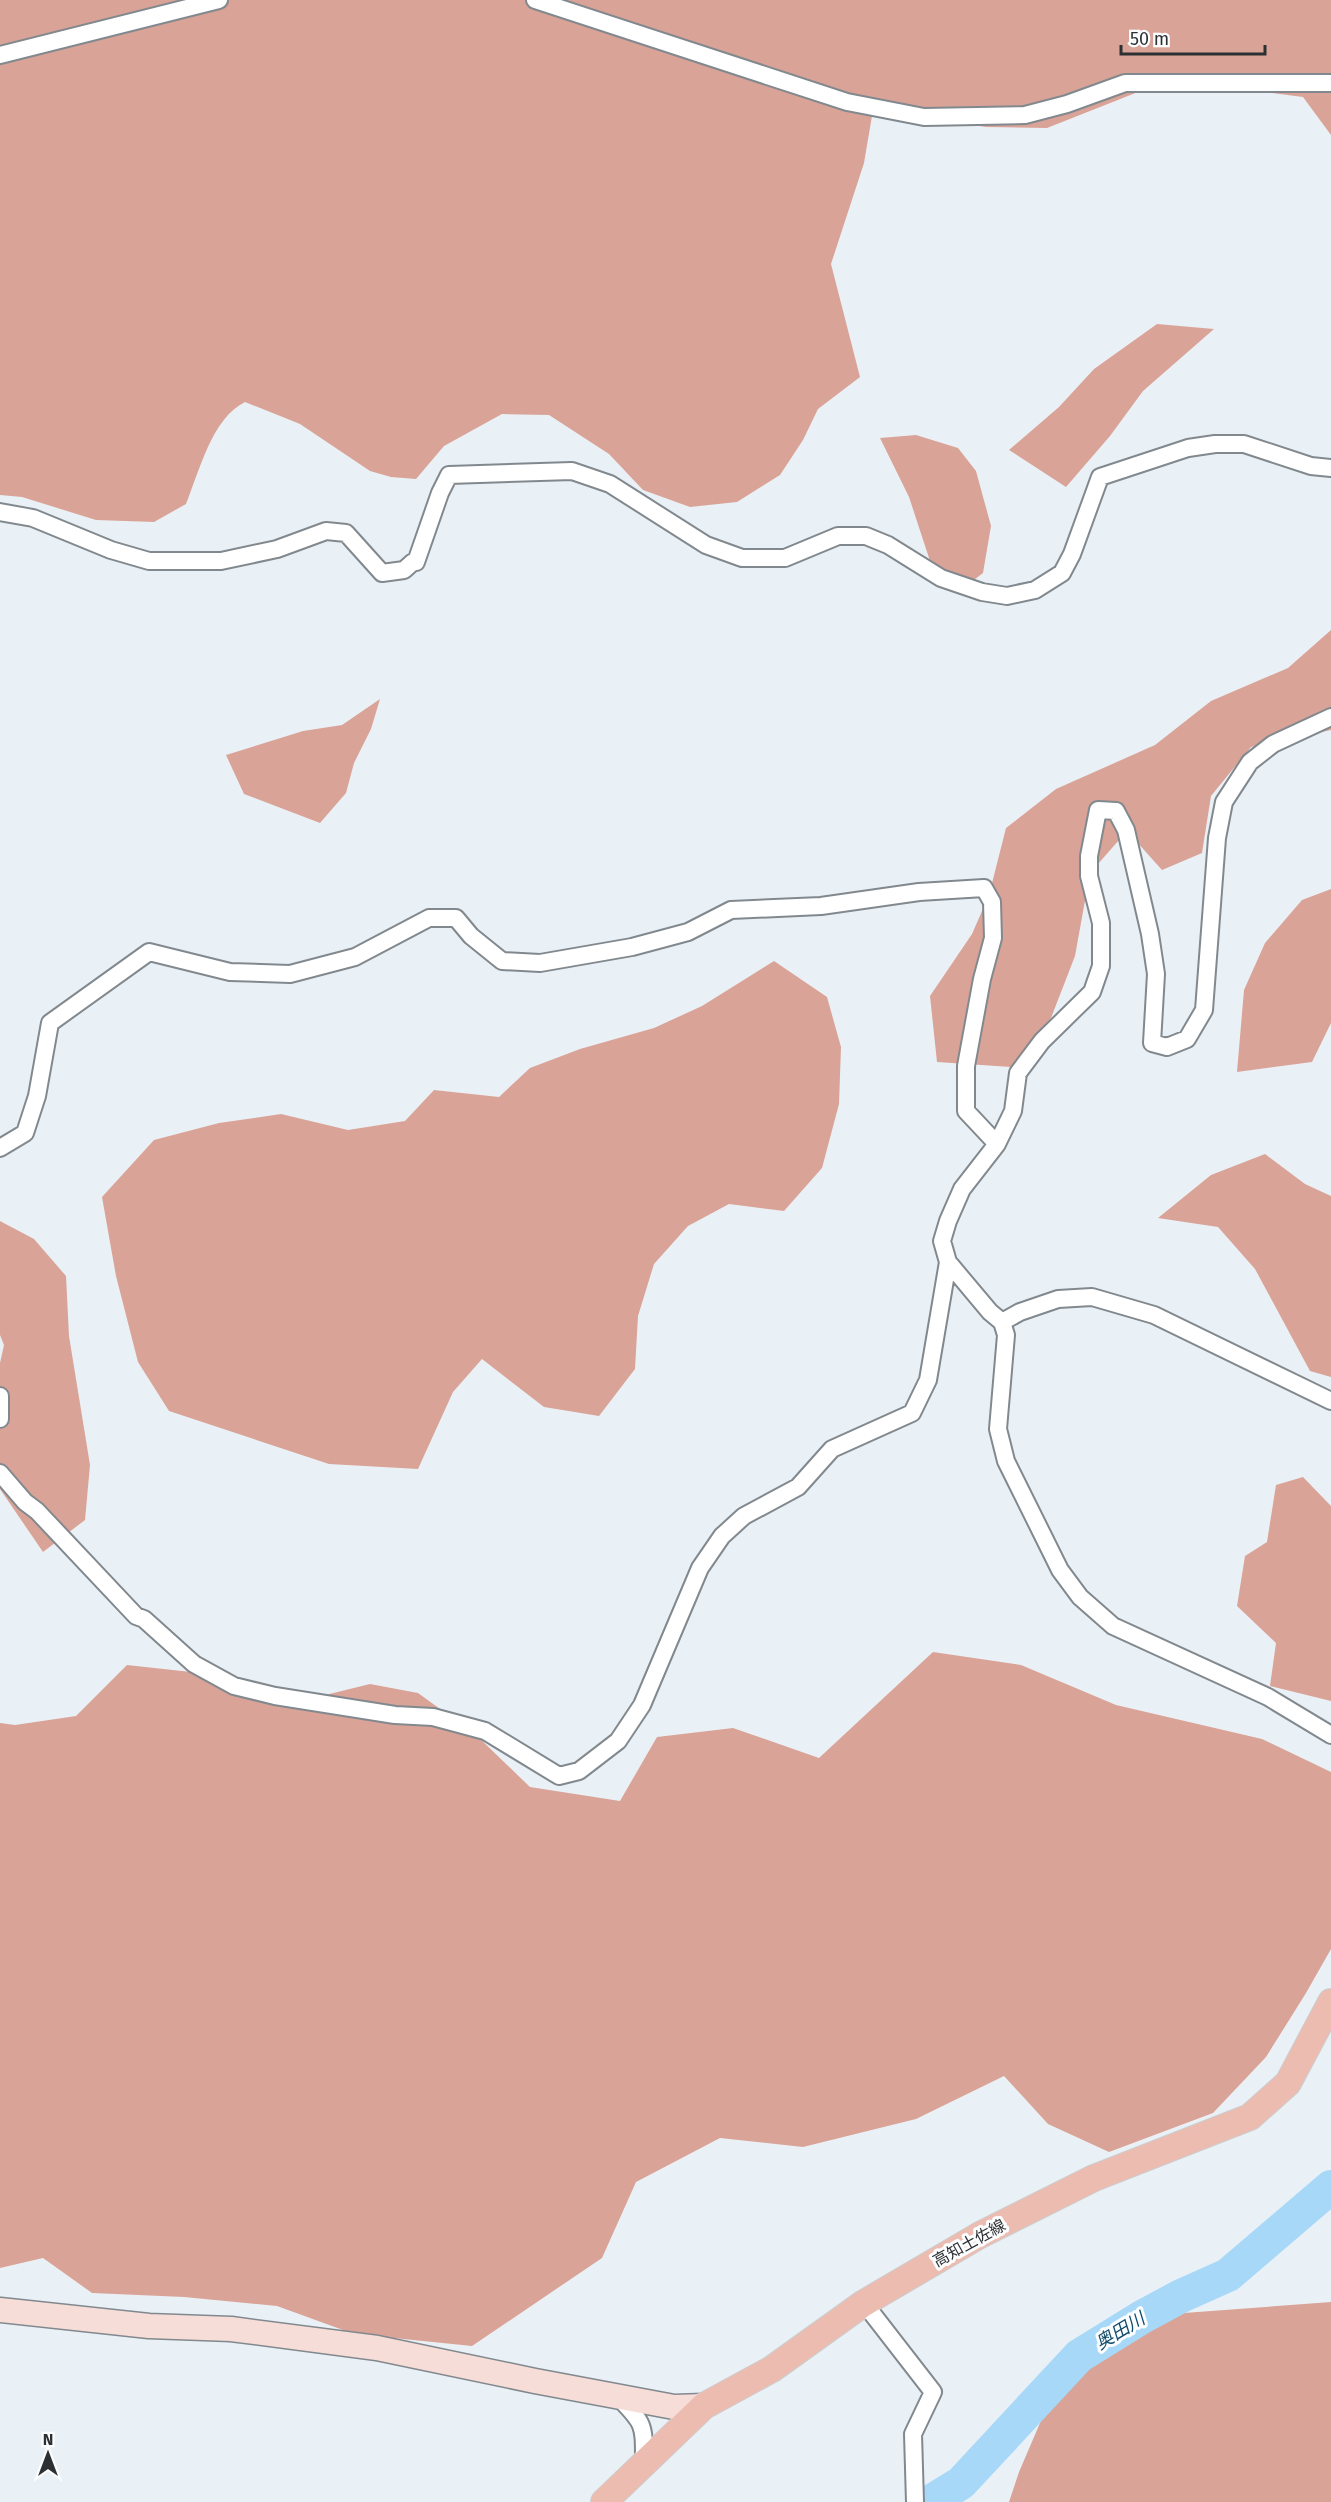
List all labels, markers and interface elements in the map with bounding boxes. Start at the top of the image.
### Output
scale bar [1121,18,1265,56]
text: 50 m [1130,28,1169,50]
street label: 高知土佐線 [929,2215,1009,2271]
water label: 奥田川 [1091,2307,1151,2354]
north arrow [18,2424,78,2484]
text: N [43,2430,53,2449]

